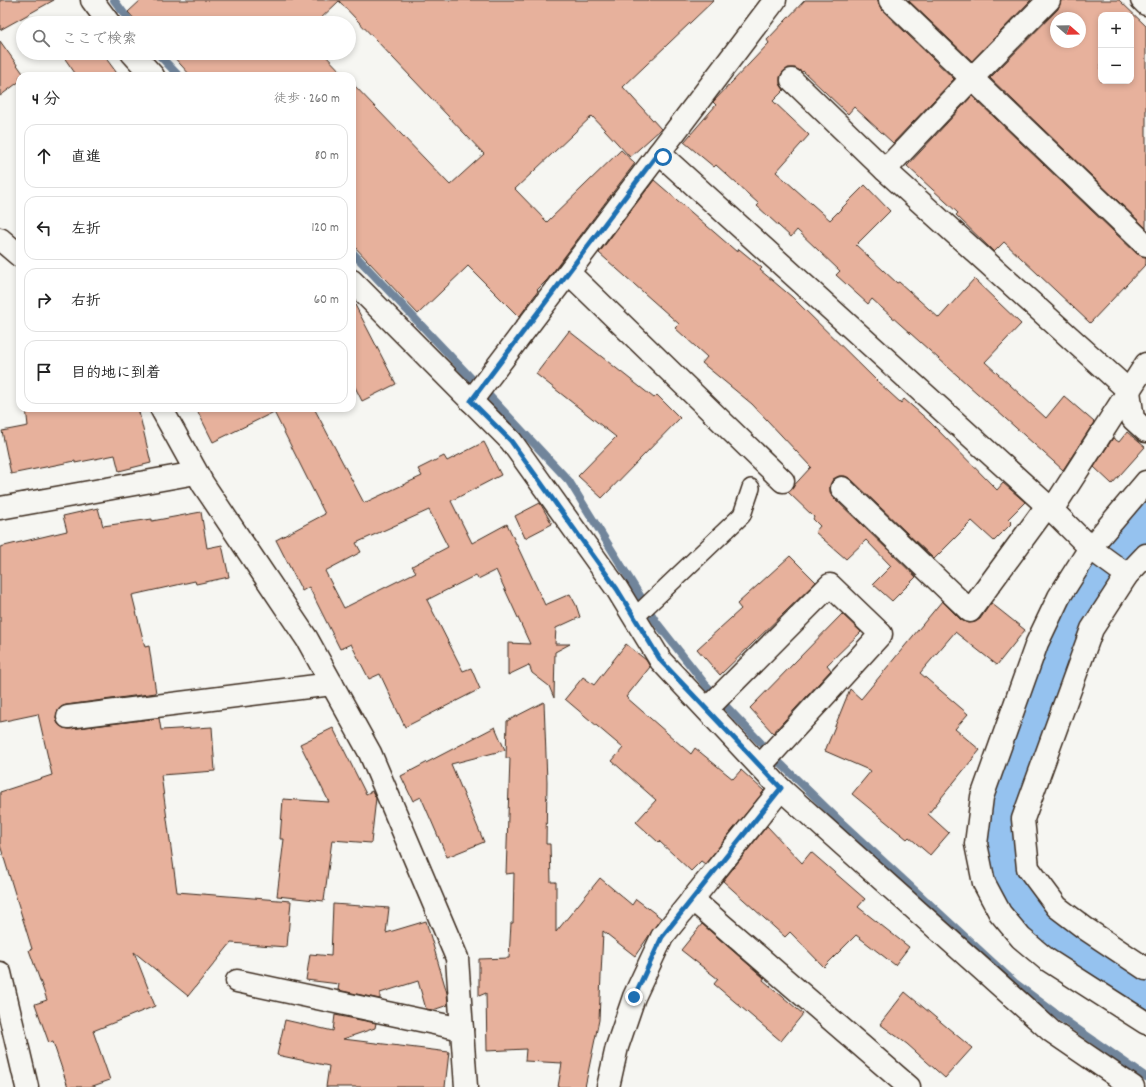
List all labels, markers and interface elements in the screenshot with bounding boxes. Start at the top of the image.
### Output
north arrow [1050,12,1086,48]
map controls [1098,12,1134,84]
button: + [1098,12,1134,48]
search box [16,16,356,60]
icon: search [30,27,52,49]
text: ここで検索 [62,29,137,51]
button: − [1098,48,1134,84]
text: 4 分 [32,89,60,113]
text: 徒歩 · 260 m [274,90,340,109]
icon: ahead [33,145,55,167]
text: 直進 [71,147,101,169]
text: 80 m [315,147,339,166]
route start [654,148,672,166]
icon: left [33,217,55,239]
text: 左折 [71,219,101,241]
text: 120 m [311,219,339,238]
icon: right [33,289,55,311]
text: 右折 [71,291,101,313]
text: 60 m [314,291,339,310]
icon: arrive [33,361,55,383]
text: 目的地に到着 [71,363,161,385]
route end [625,988,643,1006]

